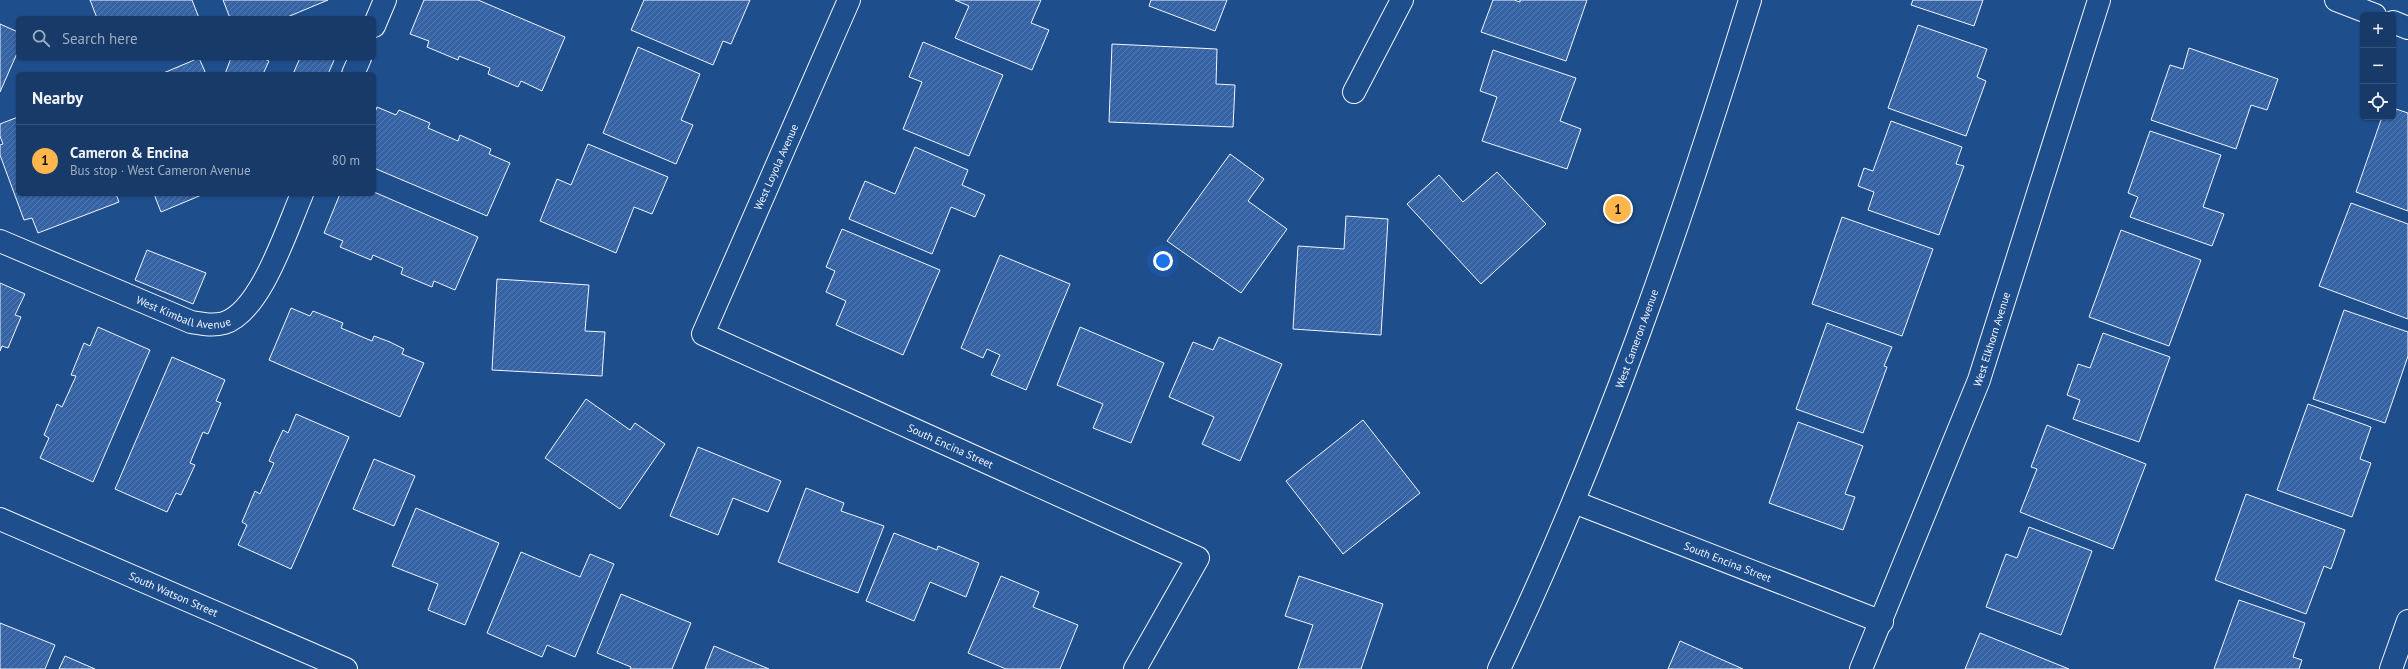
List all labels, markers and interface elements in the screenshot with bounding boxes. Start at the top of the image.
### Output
map controls [2360,12,2396,120]
button: + [2360,12,2396,48]
search box [16,16,376,60]
icon: search [30,27,52,49]
text: Search here [62,29,138,48]
button: − [2360,48,2396,84]
button: locate [2360,84,2396,120]
text: Nearby [32,87,83,109]
street label: West Loyola Avenue [751,121,801,212]
text: Cameron & Encina [70,143,189,162]
text: 1 [41,152,49,169]
text: 80 m [332,152,360,169]
text: Bus stop · West Cameron Avenue [70,162,251,179]
pin: 1 [1605,194,1631,224]
your location [1153,251,1173,271]
street label: West Cameron Avenue [1612,287,1661,390]
street label: West Elkhorn Avenue [1970,290,2014,389]
street label: West Kimball Avenue [134,293,233,332]
street label: South Encina Street [905,420,996,472]
street label: South Encina Street [1682,539,1774,585]
street label: South Watson Street [127,569,220,620]

